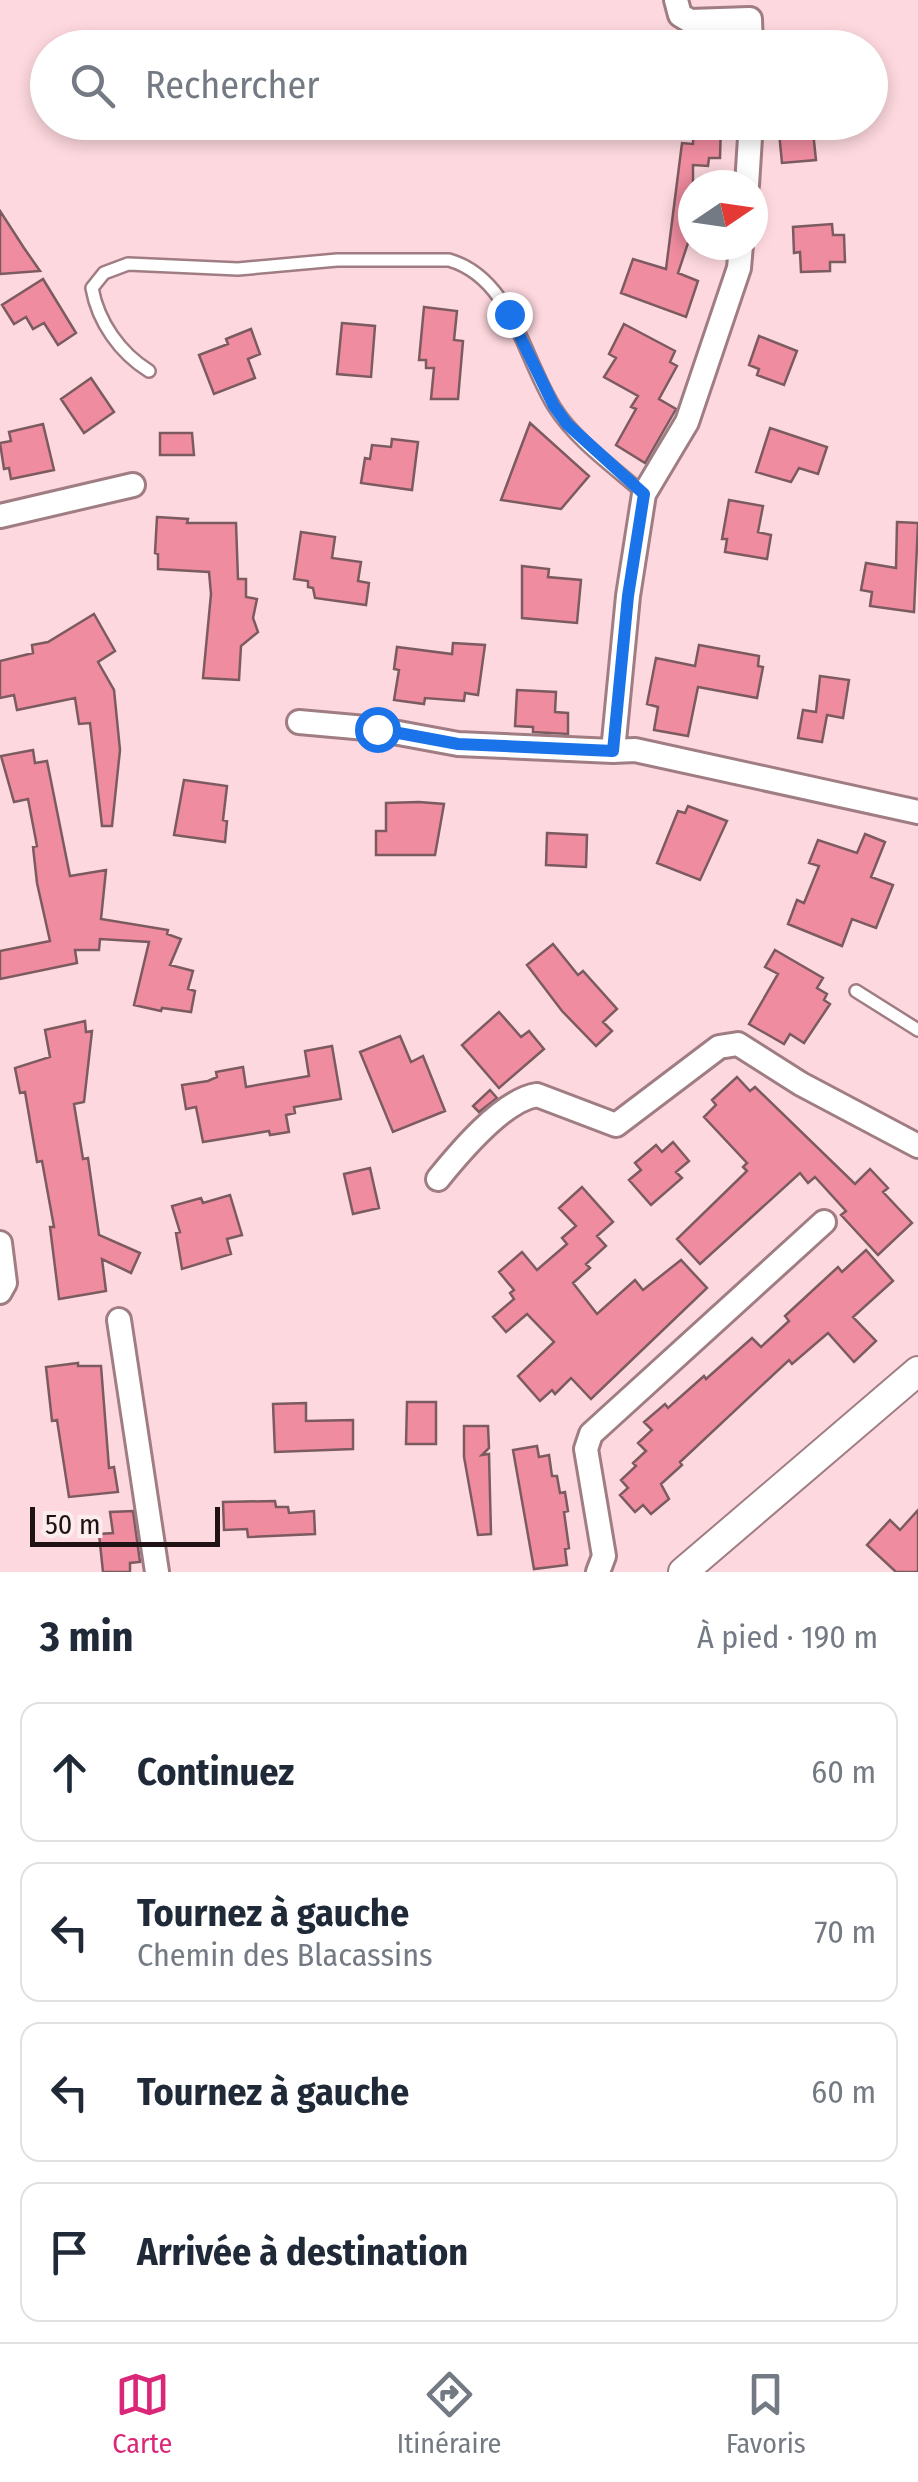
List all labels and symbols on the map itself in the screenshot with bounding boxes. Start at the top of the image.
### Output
north arrow [678,170,768,260]
route end [487,292,533,338]
route start [355,707,401,753]
scale bar [30,1502,220,1546]

